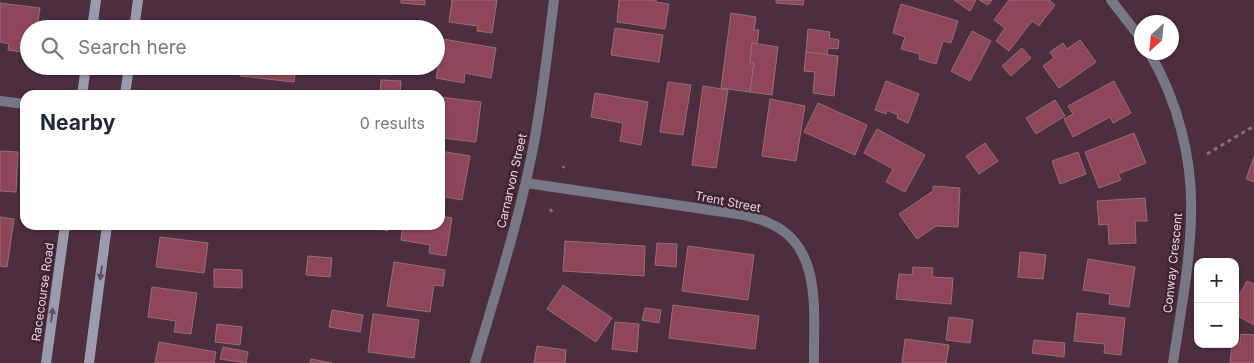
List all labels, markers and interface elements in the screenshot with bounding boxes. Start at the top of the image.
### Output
north arrow [1134,15,1179,60]
search box [20,20,445,75]
icon: search [38,34,66,62]
text: Search here [78,36,187,59]
text: Nearby [40,110,115,135]
text: 0 results [360,113,425,133]
street label: Carnarvon Street [493,132,530,230]
street label: Trent Street [694,188,762,215]
street label: Conway Crescent [1160,212,1185,314]
street label: Racecourse Road [28,242,57,342]
map controls [1194,258,1239,348]
button: + [1194,258,1239,303]
one-way arrow [97,266,105,282]
button: − [1194,303,1239,348]
one-way arrow [49,306,57,322]

